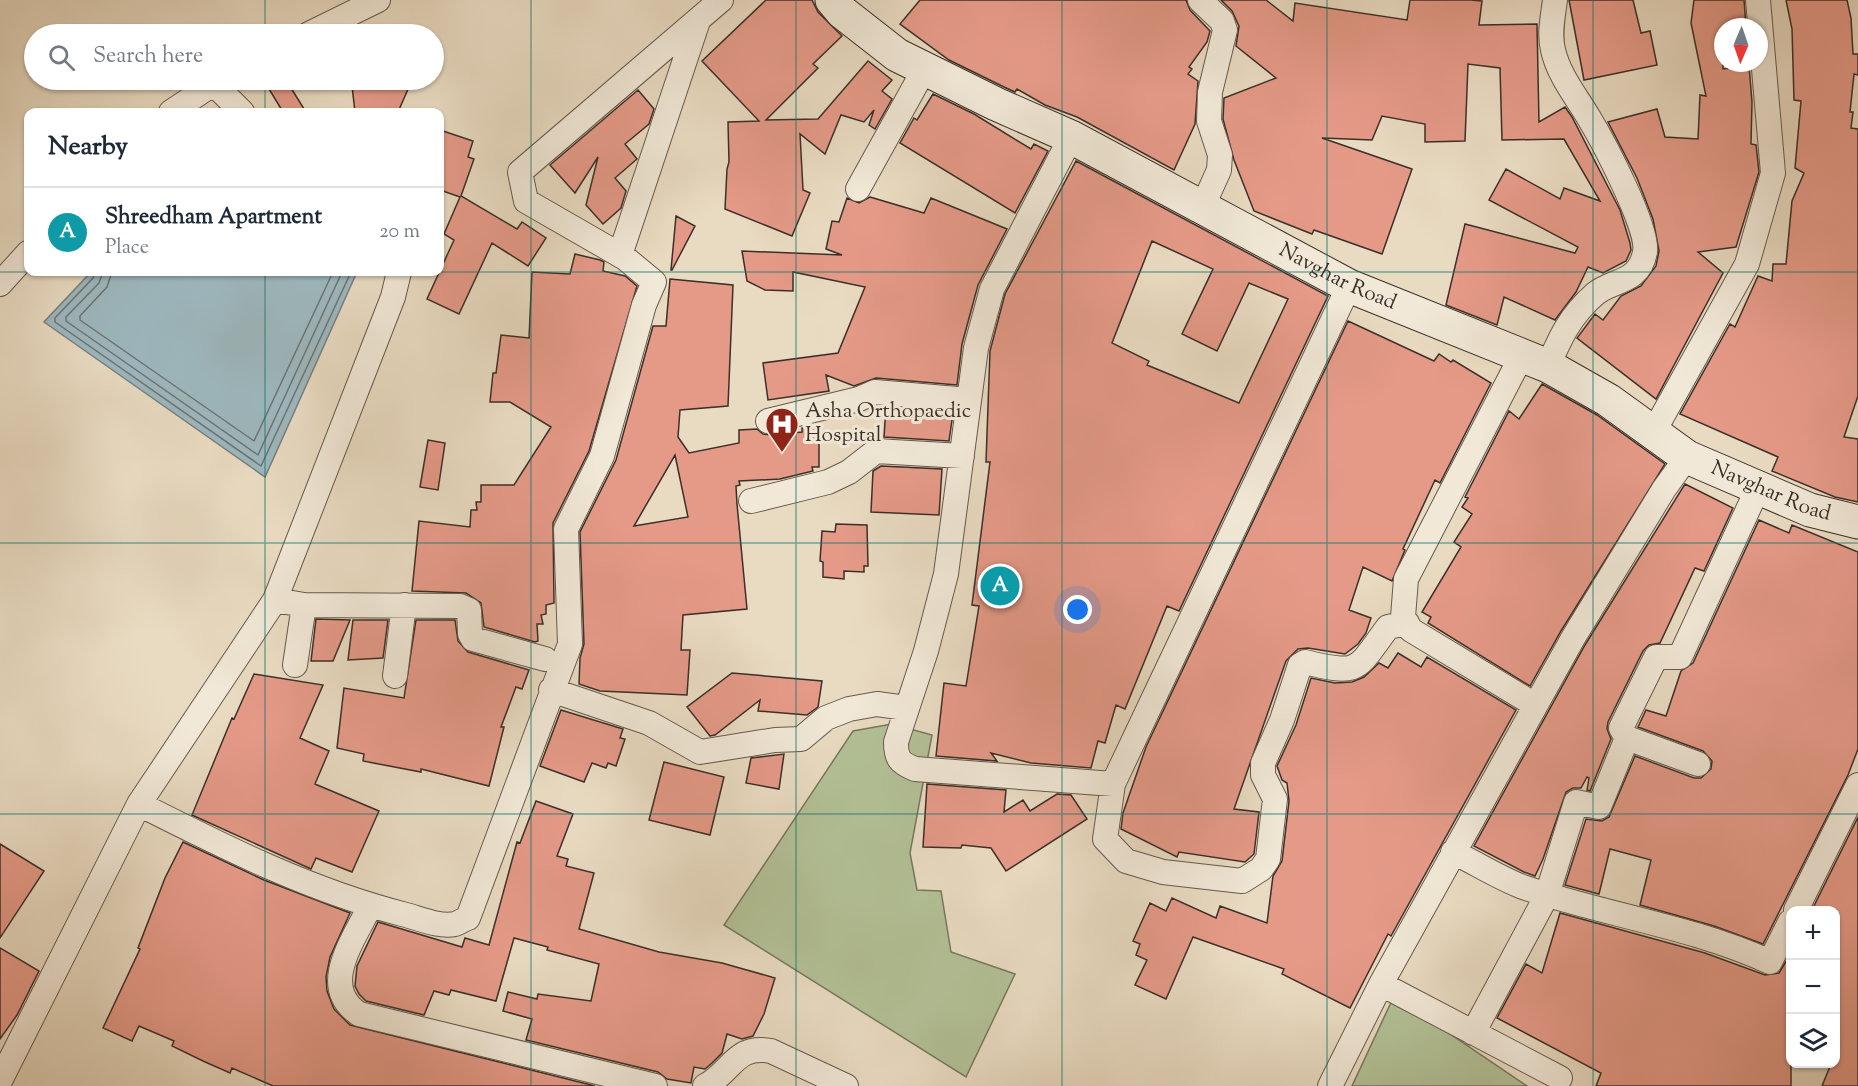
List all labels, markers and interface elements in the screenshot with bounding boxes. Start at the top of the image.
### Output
north arrow [1714,18,1768,72]
search box [24,24,444,90]
icon: search [45,41,78,74]
text: Search here [93,41,203,73]
text: Nearby [48,129,128,166]
text: Shreedham Apartment [105,202,322,234]
text: A [59,218,76,247]
text: 20 m [379,218,420,247]
text: Place [105,234,149,263]
street label: Navghar Road [1273,236,1401,319]
place label: Asha Orthopaedic Hospital [805,397,971,451]
hospital icon: Asha Orthopaedic Hospital [764,406,800,453]
street label: Navghar Road [1706,454,1834,530]
pin: A [980,564,1020,608]
your location [1063,595,1092,624]
map controls [1786,906,1840,1068]
button: + [1786,906,1840,960]
button: − [1786,960,1840,1014]
button: layers [1786,1014,1840,1068]

